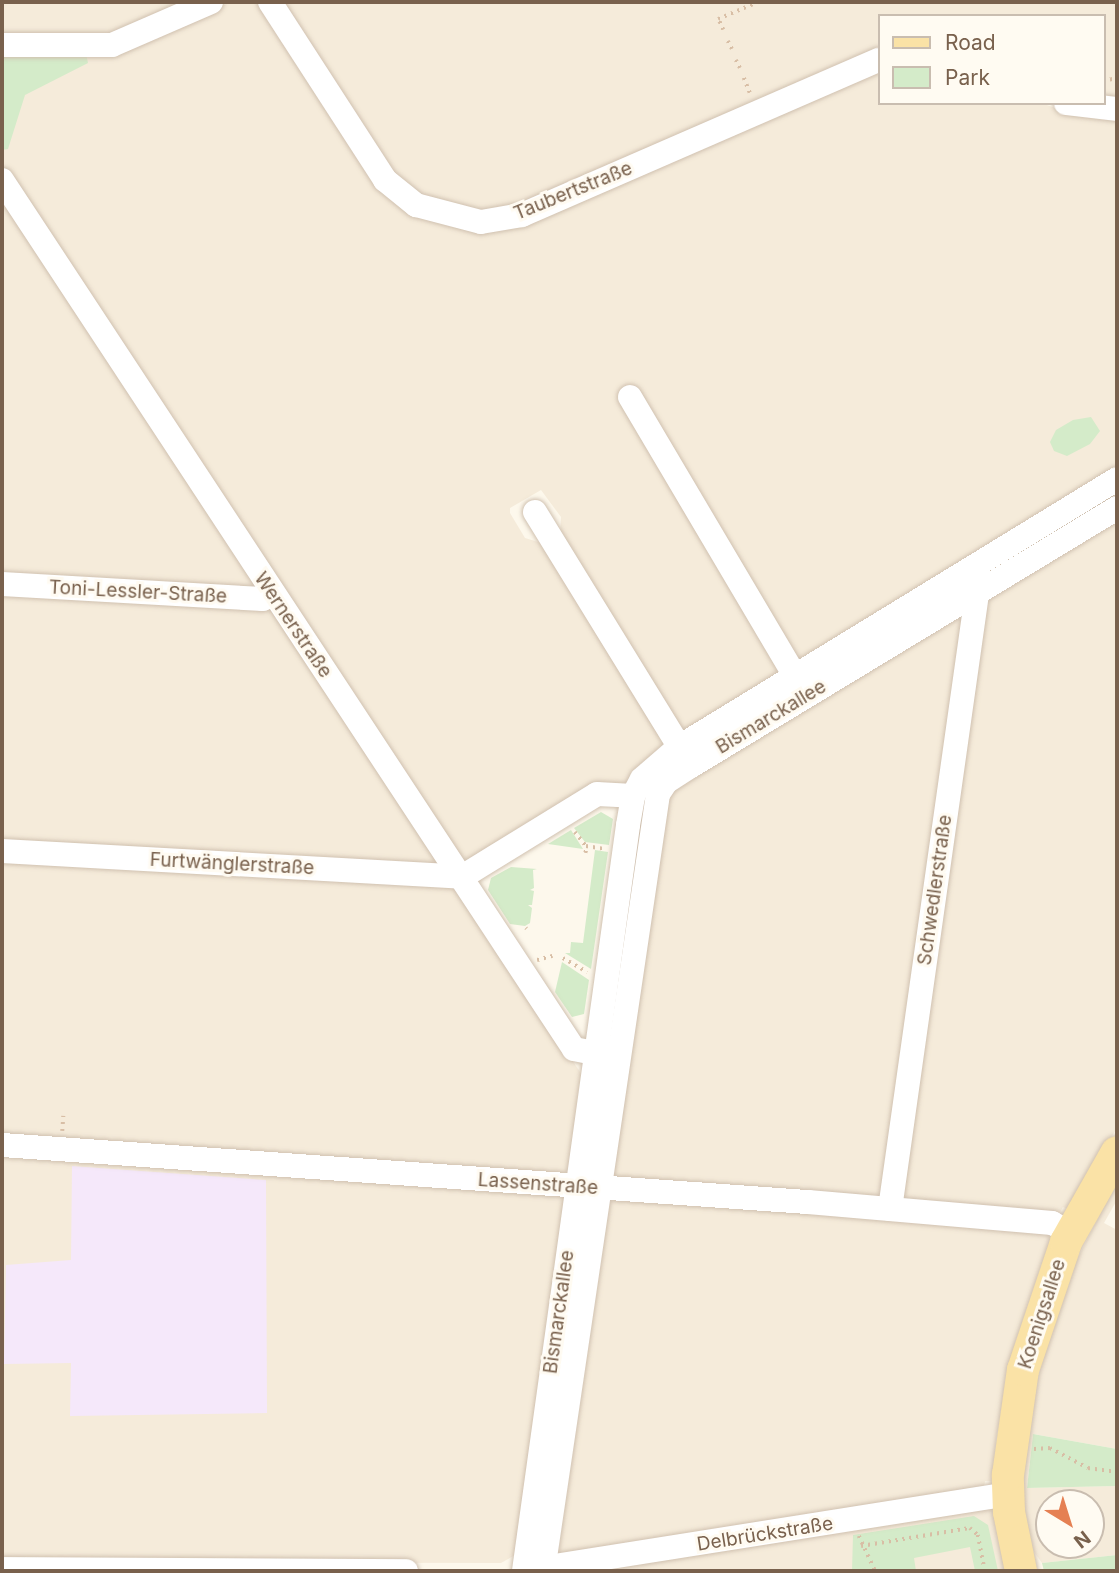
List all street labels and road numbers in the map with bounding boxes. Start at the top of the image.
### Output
street label: Taubertstraße [510,157,636,225]
street label: Wernerstraße [249,568,337,682]
street label: Toni-Lessler-Straße [48,576,228,608]
street label: Bismarckallee [712,675,830,759]
street label: Schwedlerstraße [913,813,957,967]
street label: Furtwänglerstraße [149,848,315,880]
street label: Lassenstraße [477,1168,599,1200]
street label: Bismarckallee [539,1249,579,1375]
street label: Koenigsallee [1014,1256,1070,1372]
street label: Delbrückstraße [695,1512,835,1556]

